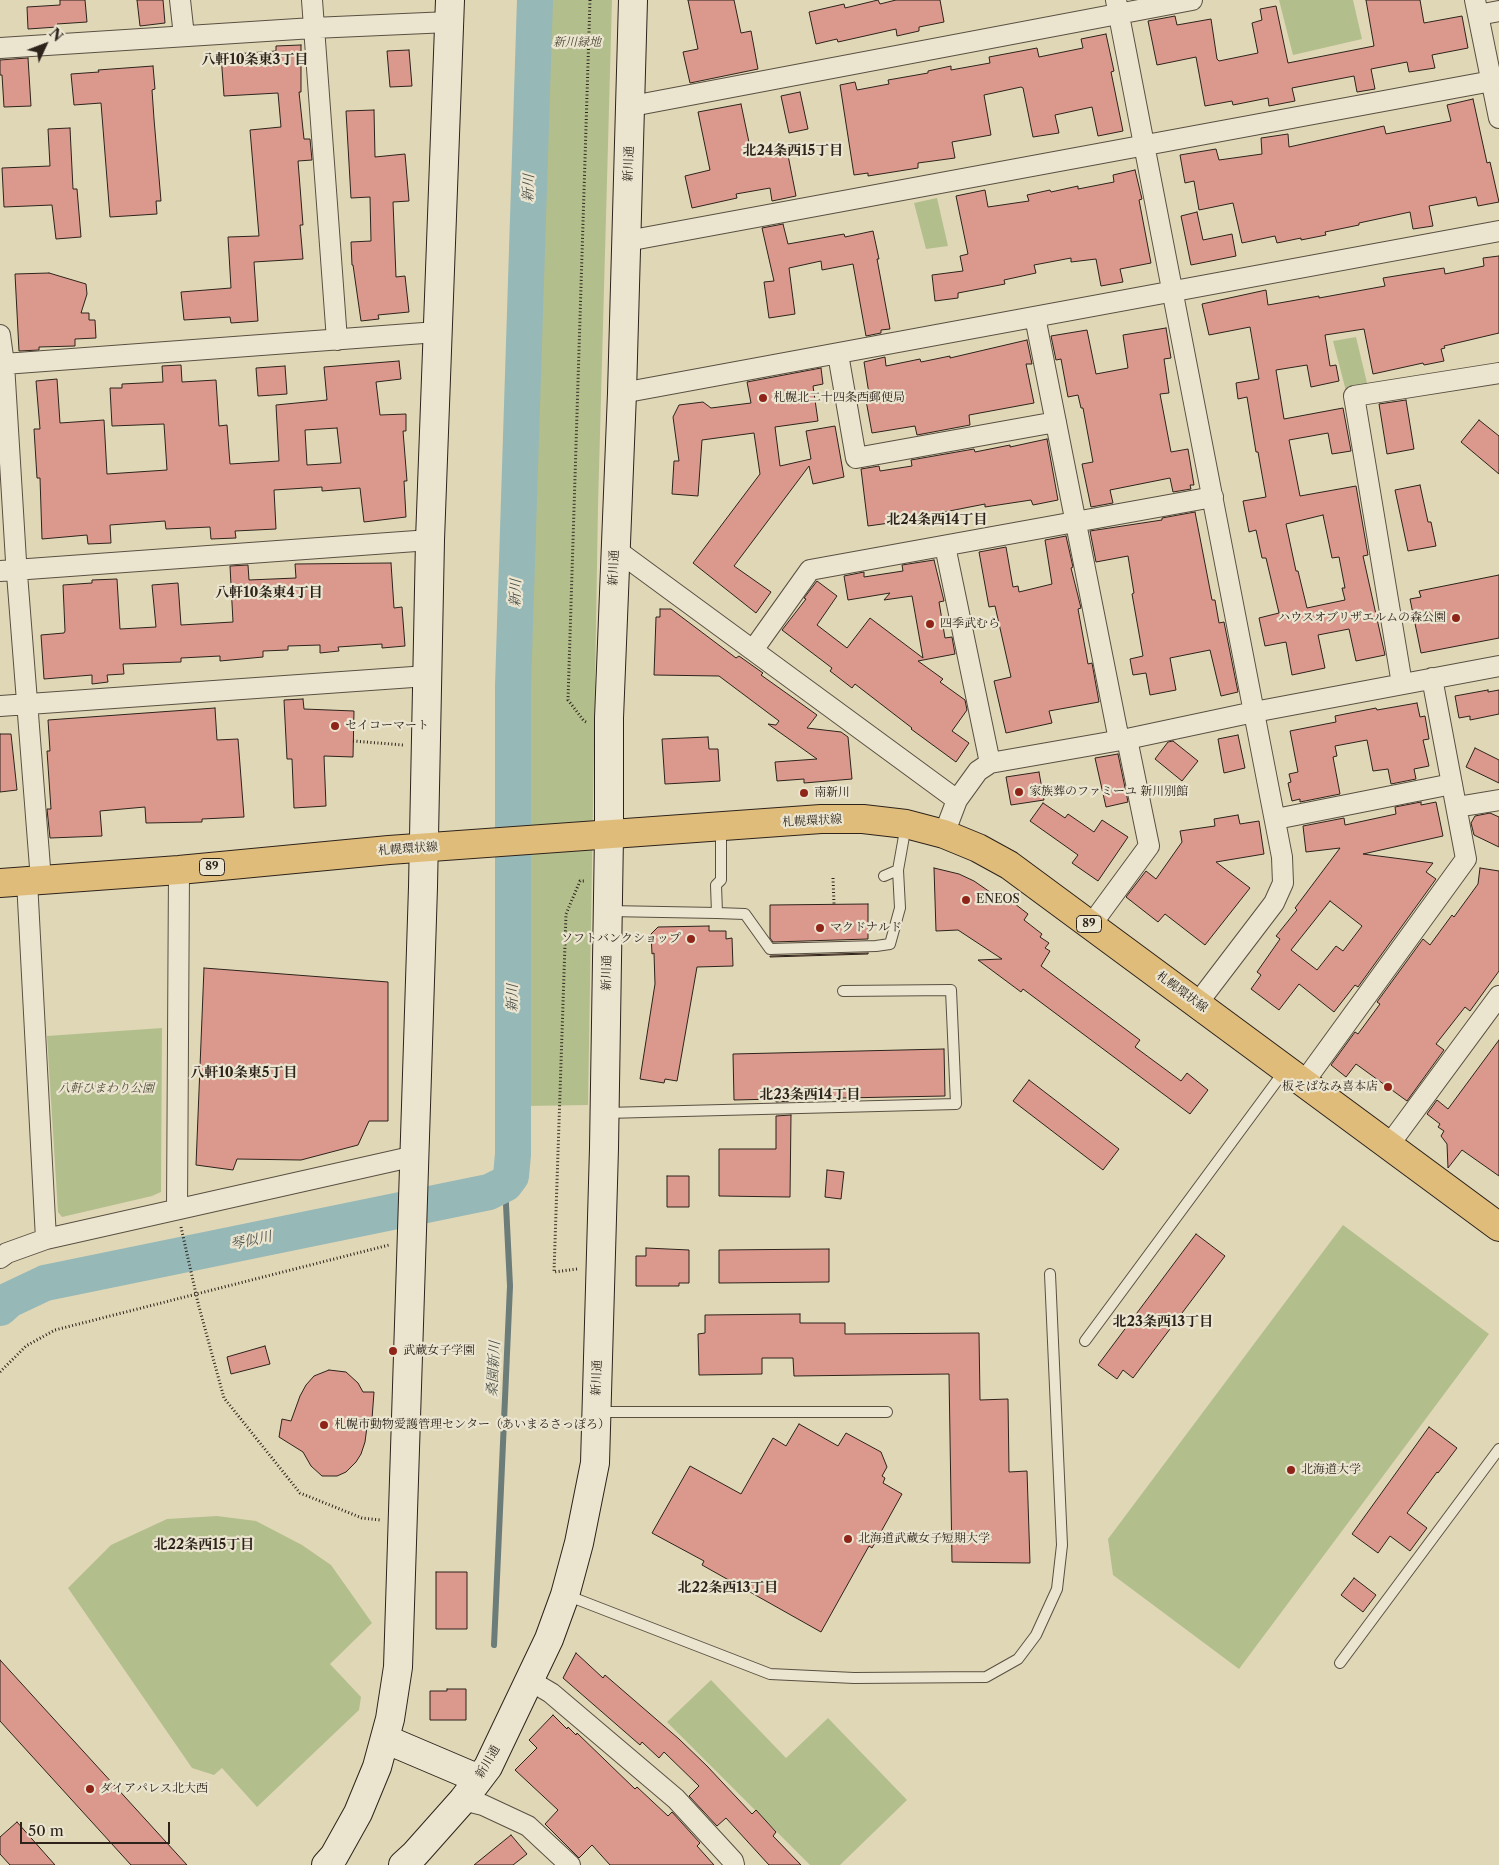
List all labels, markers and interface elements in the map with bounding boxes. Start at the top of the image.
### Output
north arrow [20,20,70,70]
text: N [45,24,67,45]
park label: 新川緑地 [553,36,601,50]
district label: 八軒10条東3丁目 [201,52,309,68]
district label: 北24条西15丁目 [743,143,843,159]
street label: 新川通 [621,146,637,182]
water label: 新川 [520,174,538,202]
place label: 札幌北二十四条西郵便局 [773,391,905,405]
marker: 札幌北二十四条西郵便局 [757,392,769,404]
district label: 北24条西14丁目 [886,512,988,528]
street label: 新川通 [606,550,622,586]
water label: 新川 [507,579,525,607]
district label: 八軒10条東4丁目 [215,585,323,601]
place label: ハウスオブリザエルムの森公園 [1278,611,1446,625]
marker: ハウスオブリザエルムの森公園 [1450,612,1462,624]
place label: 四季武むら [940,617,1000,631]
marker: 四季武むら [924,618,936,630]
place label: セイコーマート [345,719,429,733]
marker: セイコーマート [329,720,341,732]
place label: 家族葬のファミーユ 新川別館 [1029,785,1188,799]
place label: 南新川 [814,786,850,800]
marker: 家族葬のファミーユ 新川別館 [1013,786,1025,798]
marker: 南新川 [798,787,810,799]
street label: 札幌環状線 [782,812,842,830]
street label: 札幌環状線 [378,840,438,858]
road number: 89 [200,859,224,876]
place label: ENEOS [976,893,1020,907]
marker: ENEOS [960,894,972,906]
road number: 89 [1076,916,1102,932]
place label: マクドナルド [830,921,902,935]
marker: マクドナルド [814,922,826,934]
place label: ソフトバンクショップ [561,932,681,946]
marker: ソフトバンクショップ [685,933,697,945]
street label: 新川通 [599,955,615,991]
street label: 札幌環状線 [1153,969,1211,1015]
water label: 新川 [505,984,521,1012]
district label: 八軒10条東5丁目 [191,1065,297,1081]
place label: 板そばなみ喜本店 [1282,1080,1378,1094]
marker: 板そばなみ喜本店 [1382,1081,1394,1093]
park label: 八軒ひまわり公園 [58,1082,154,1096]
district label: 北23条西14丁目 [760,1087,860,1103]
water label: 琴似川 [229,1228,273,1254]
district label: 北23条西13丁目 [1113,1314,1213,1330]
water label: 桑園新川 [484,1341,504,1397]
place label: 武蔵女子学園 [403,1344,475,1358]
marker: 武蔵女子学園 [387,1345,399,1357]
street label: 新川通 [589,1360,605,1396]
place label: 札幌市動物愛護管理センター（あいまるさっぽろ） [334,1418,610,1432]
marker: 札幌市動物愛護管理センター（あいまるさっぽろ） [318,1419,330,1431]
place label: 北海道大学 [1301,1463,1361,1477]
marker: 北海道大学 [1285,1464,1297,1476]
place label: 北海道武蔵女子短期大学 [858,1532,990,1546]
marker: 北海道武蔵女子短期大学 [842,1533,854,1545]
district label: 北22条西15丁目 [154,1537,254,1553]
district label: 北22条西13丁目 [678,1580,778,1596]
street label: 新川通 [473,1743,503,1781]
place label: ダイアパレス北大西 [100,1782,208,1796]
marker: ダイアパレス北大西 [84,1783,96,1795]
scale bar [22,1812,172,1844]
text: 50 m [28,1821,64,1840]

